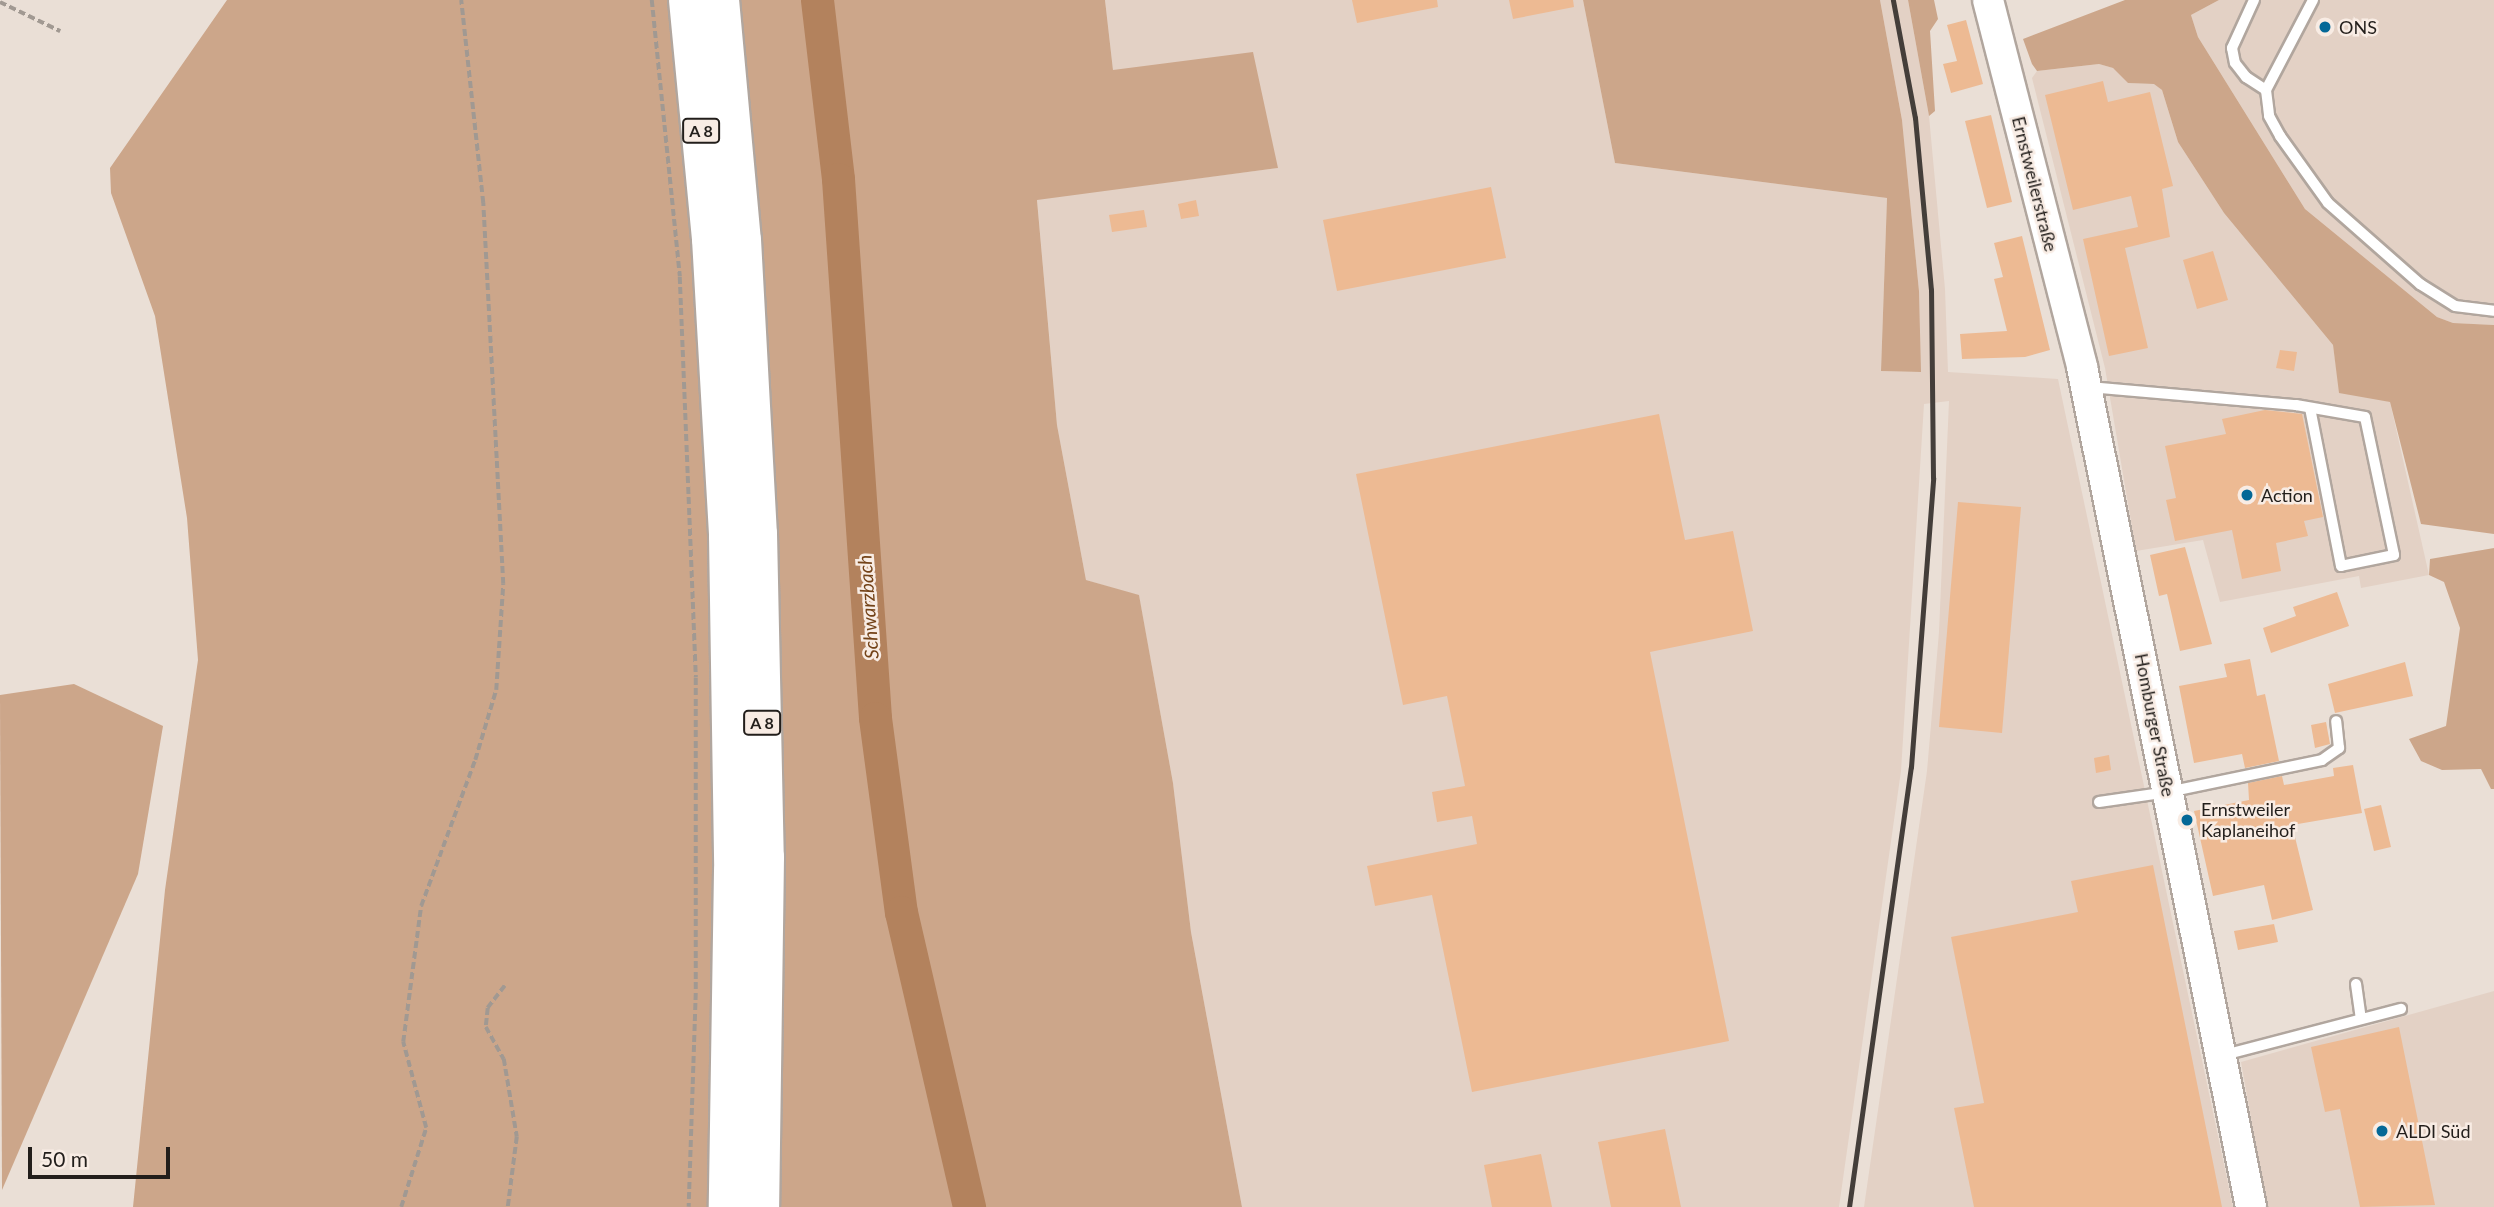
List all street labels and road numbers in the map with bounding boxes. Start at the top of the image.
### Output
street label: Ernstweilerstraße [2008,114,2062,254]
road number: A 8 [682,119,720,144]
street label: Homburger Straße [2130,651,2180,799]
road number: A 8 [743,710,781,736]

